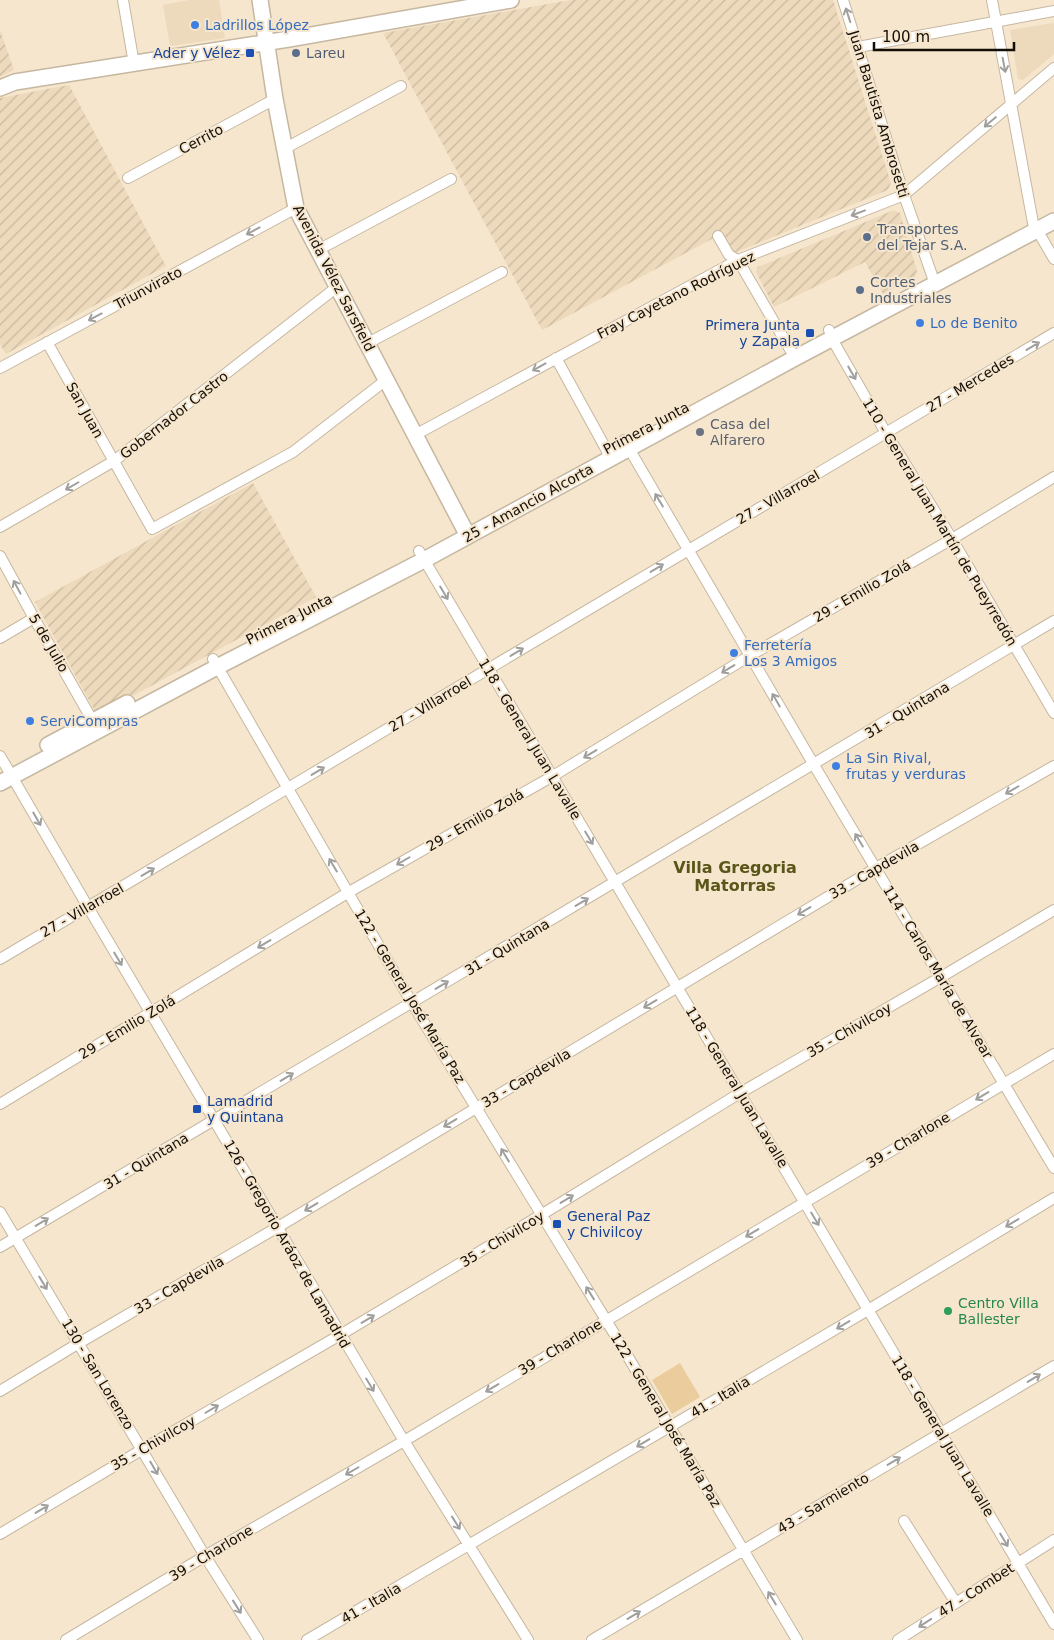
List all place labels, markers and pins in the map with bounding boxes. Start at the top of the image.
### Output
place label: Ladrillos López [205,17,309,33]
marker: Ladrillos López [189,19,201,31]
place label: Ader y Vélez [153,45,240,61]
place label: Lareu [306,45,345,61]
marker: Ader y Vélez [244,47,256,59]
marker: Lareu [290,47,302,59]
place label: Transportes del Tejar S.A. [876,221,967,253]
marker: Transportes del Tejar S.A. [861,231,873,243]
place label: Cortes Industriales [870,274,952,306]
marker: Cortes Industriales [854,284,866,296]
place label: Lo de Benito [930,315,1018,331]
place label: Primera Junta y Zapala [705,317,800,349]
marker: Lo de Benito [914,317,926,329]
marker: Primera Junta y Zapala [804,327,816,339]
place label: Casa del Alfarero [710,416,770,448]
marker: Casa del Alfarero [694,426,706,438]
place label: Ferretería Los 3 Amigos [744,637,837,669]
marker: Ferretería Los 3 Amigos [728,647,740,659]
place label: ServiCompras [40,713,138,729]
marker: ServiCompras [24,715,36,727]
place label: La Sin Rival, frutas y verduras [846,750,966,782]
marker: La Sin Rival, frutas y verduras [830,760,842,772]
place label: Lamadrid y Quintana [207,1093,284,1125]
marker: Lamadrid y Quintana [191,1103,203,1115]
place label: General Paz y Chivilcoy [567,1208,650,1240]
marker: General Paz y Chivilcoy [551,1218,563,1230]
place label: Centro Villa Ballester [958,1295,1039,1327]
marker: Centro Villa Ballester [942,1305,954,1317]

